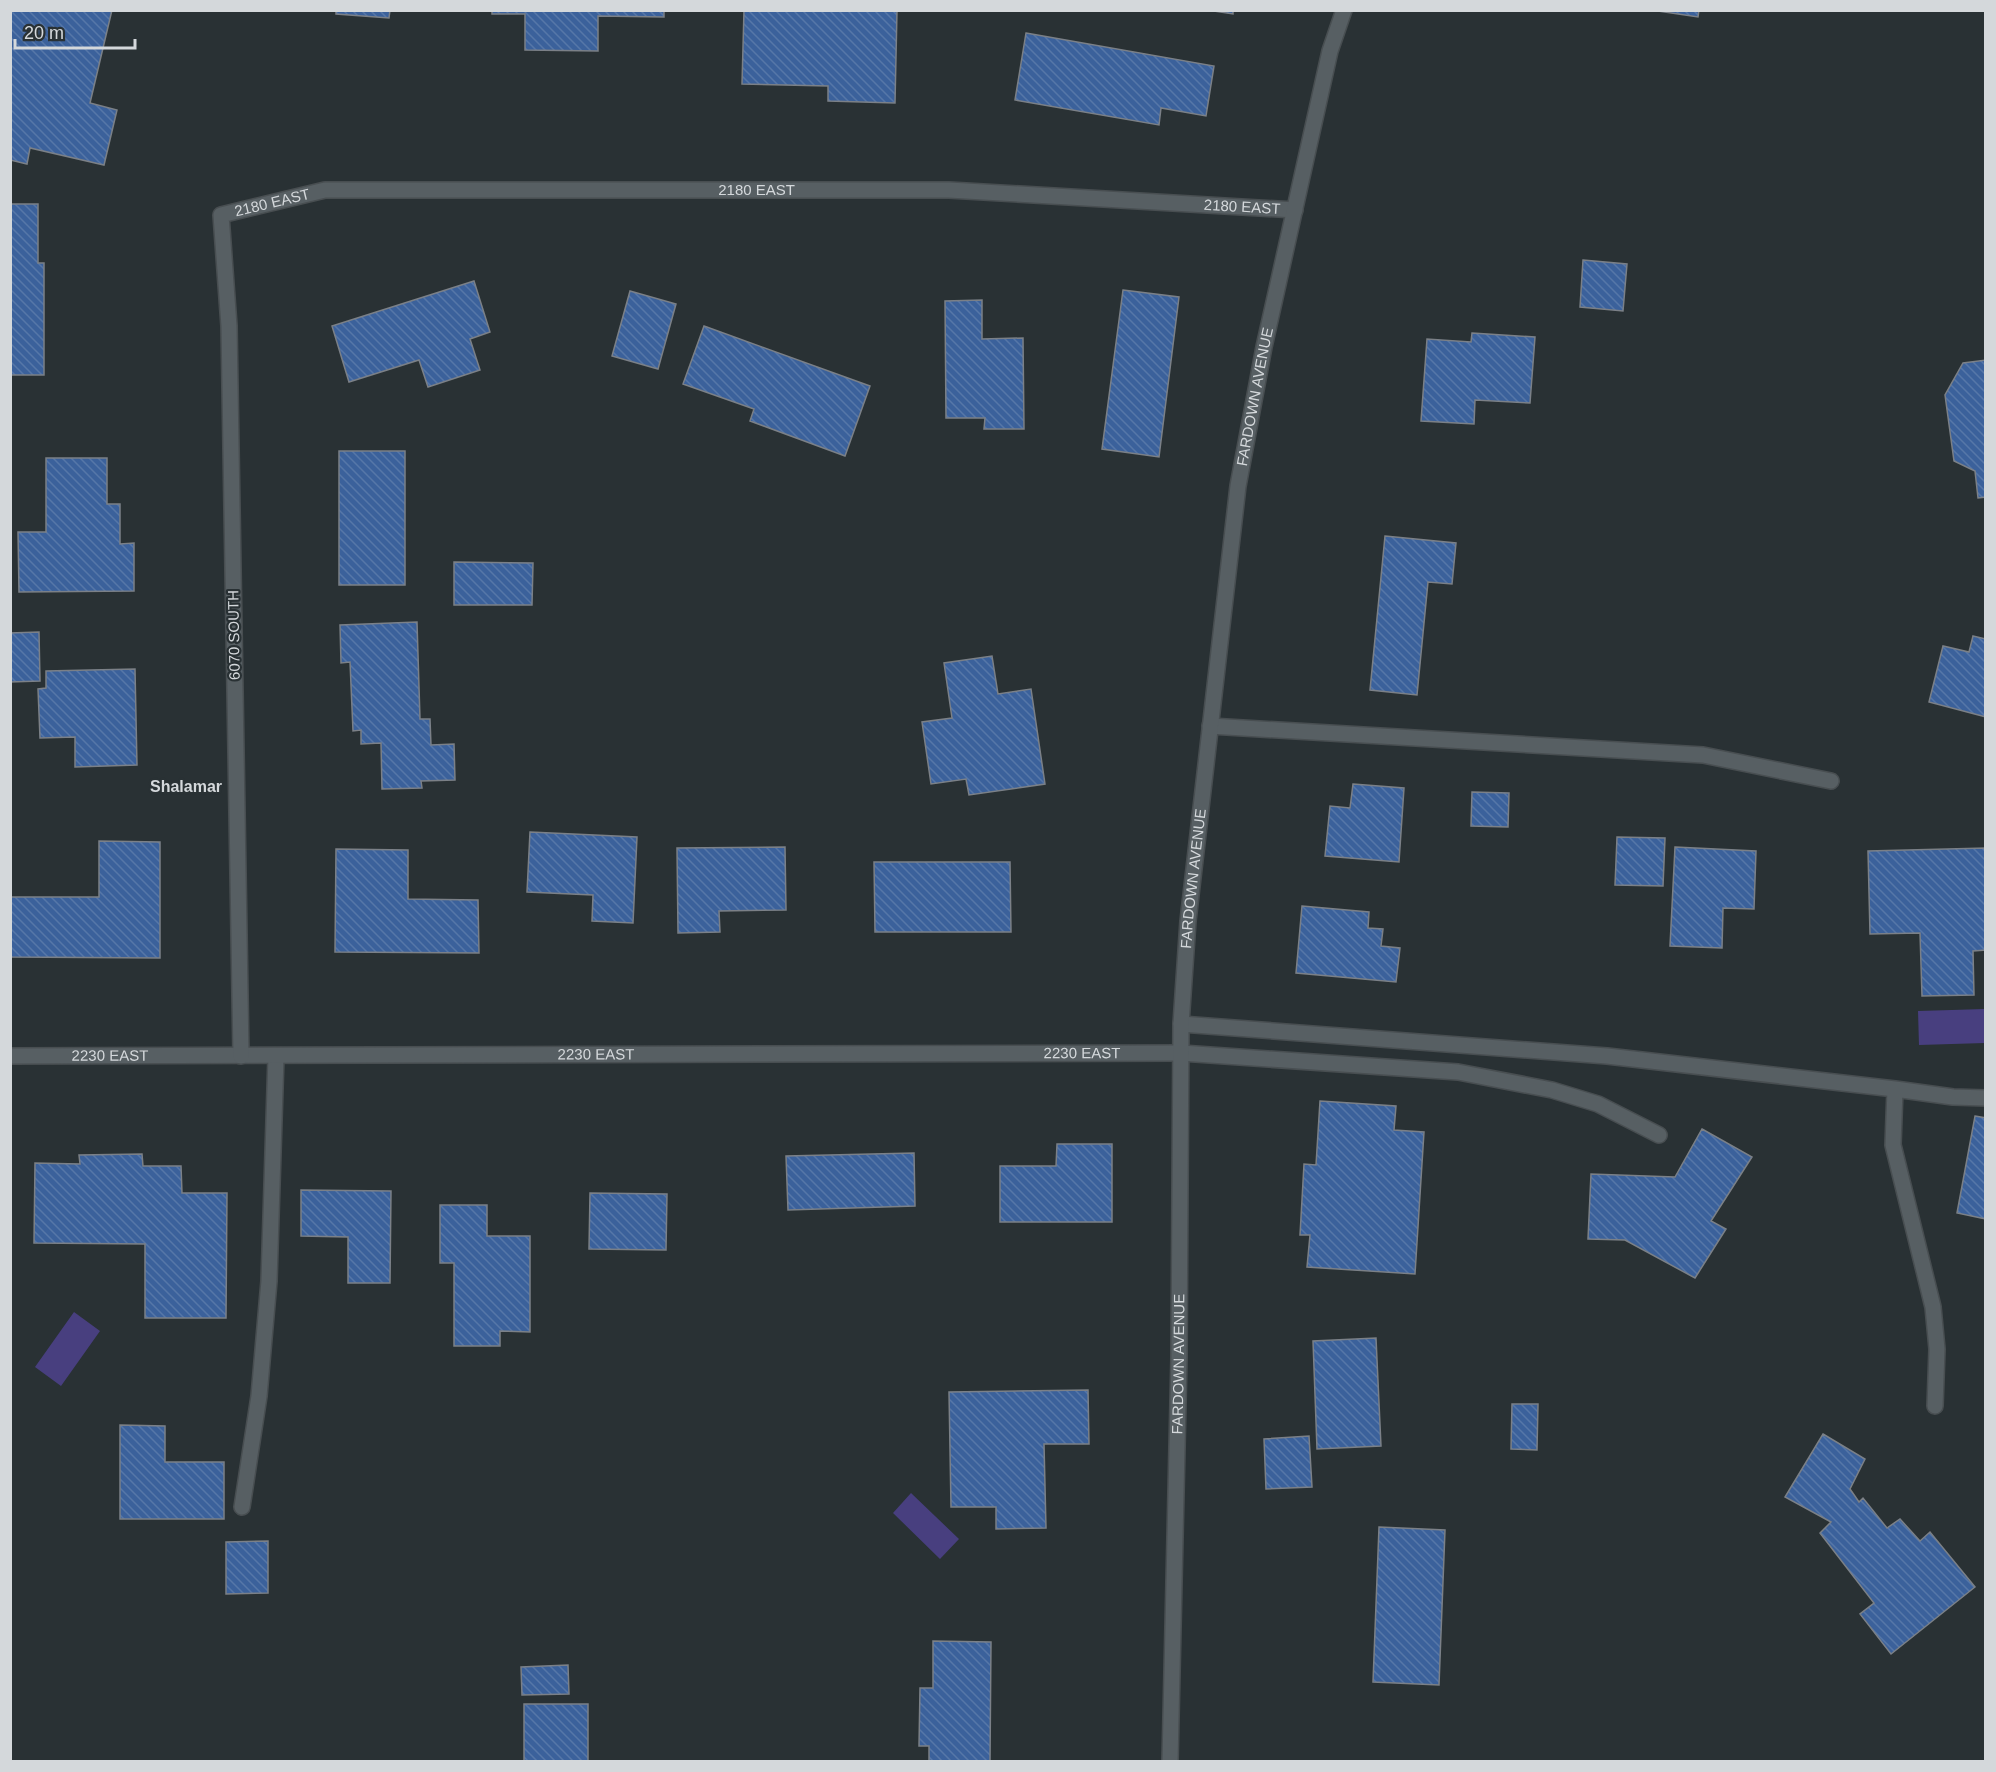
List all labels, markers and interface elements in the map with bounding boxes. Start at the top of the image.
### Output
scale bar [15,12,135,50]
text: 20 m [24,23,64,43]
street label: 2180 EAST [718,181,795,198]
street label: 2180 EAST [233,185,311,219]
street label: 2180 EAST [1203,196,1281,217]
street label: FARDOWN AVENUE [1233,326,1276,467]
street label: 6070 SOUTH [224,590,243,680]
district label: Shalamar [150,778,222,795]
street label: FARDOWN AVENUE [1177,808,1209,949]
street label: 2230 EAST [1044,1044,1120,1061]
street label: 2230 EAST [558,1045,634,1063]
street label: 2230 EAST [72,1047,148,1064]
street label: FARDOWN AVENUE [1168,1294,1187,1435]

